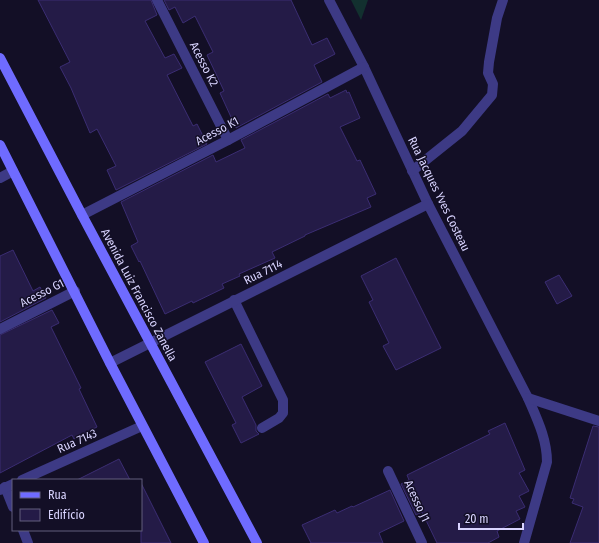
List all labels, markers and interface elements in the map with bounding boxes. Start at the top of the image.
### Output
street label: Acesso K2 [187,39,221,89]
street label: Acesso K1 [193,114,241,148]
street label: Rua Jacques Yves Costeau [405,134,473,254]
street label: Avenida Luiz Francisco Zanella [98,226,180,364]
street label: Rua 7114 [241,257,285,287]
street label: Acesso G1 [18,276,66,310]
street label: Rua 7143 [55,426,99,456]
street label: Acesso J1 [401,478,433,524]
legend [12,479,142,531]
text: Rua [48,488,67,502]
scale bar [459,505,523,531]
text: Edifício [48,508,85,522]
text: 20 m [465,512,489,526]

